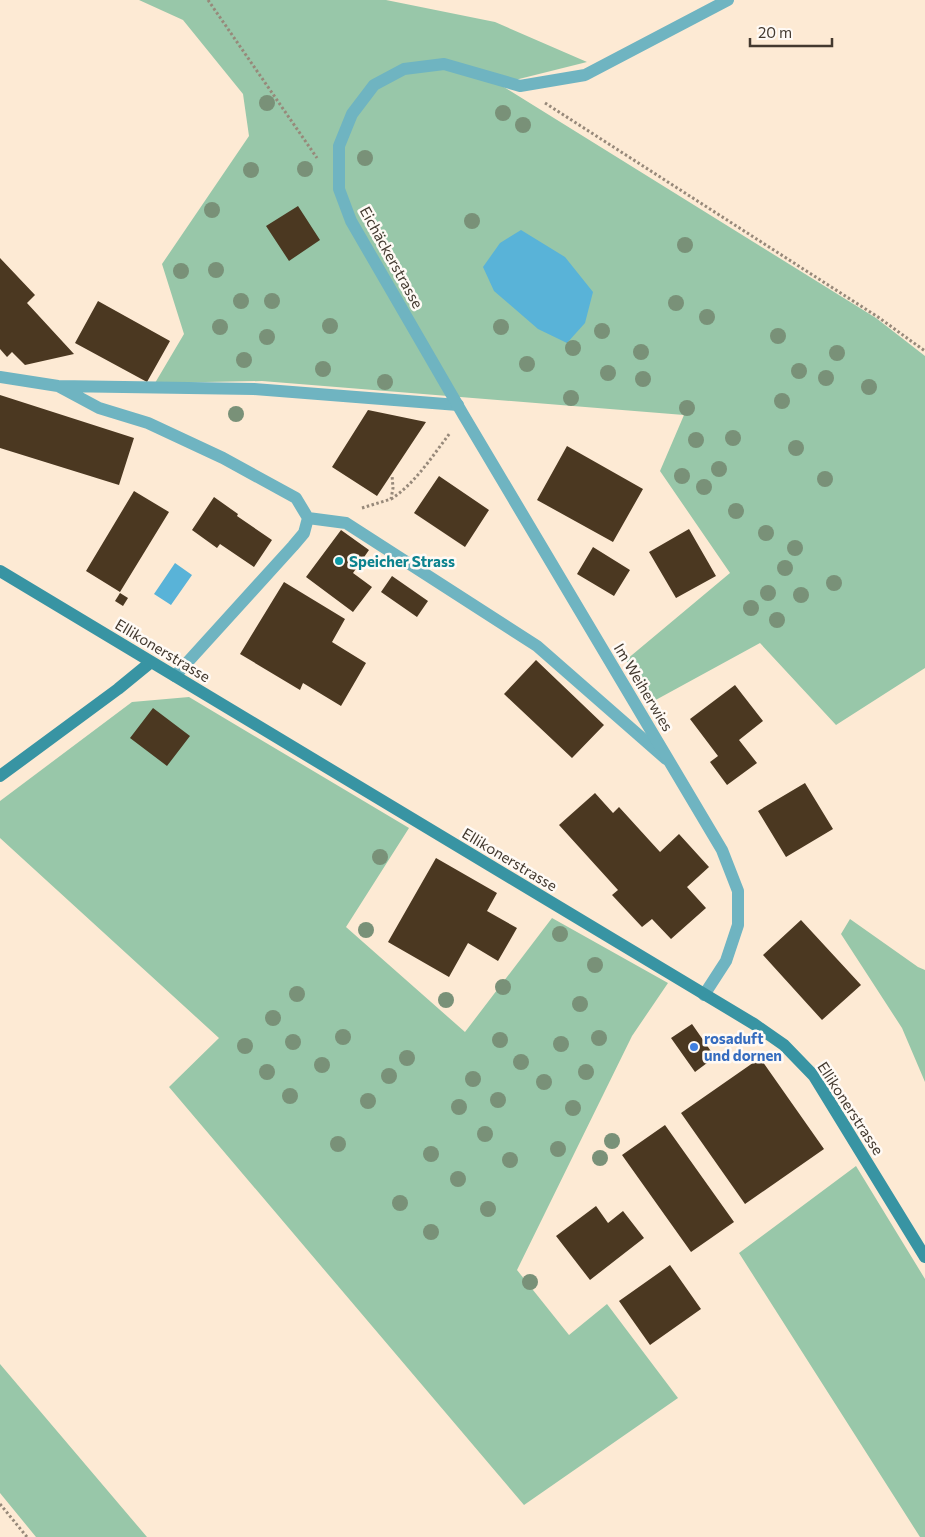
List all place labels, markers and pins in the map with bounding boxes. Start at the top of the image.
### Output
place label: Speicher Strass [349,552,455,570]
marker: Speicher Strass [333,555,345,567]
place label: rosaduft und dornen [704,1029,782,1064]
marker: rosaduft und dornen [688,1041,700,1053]

